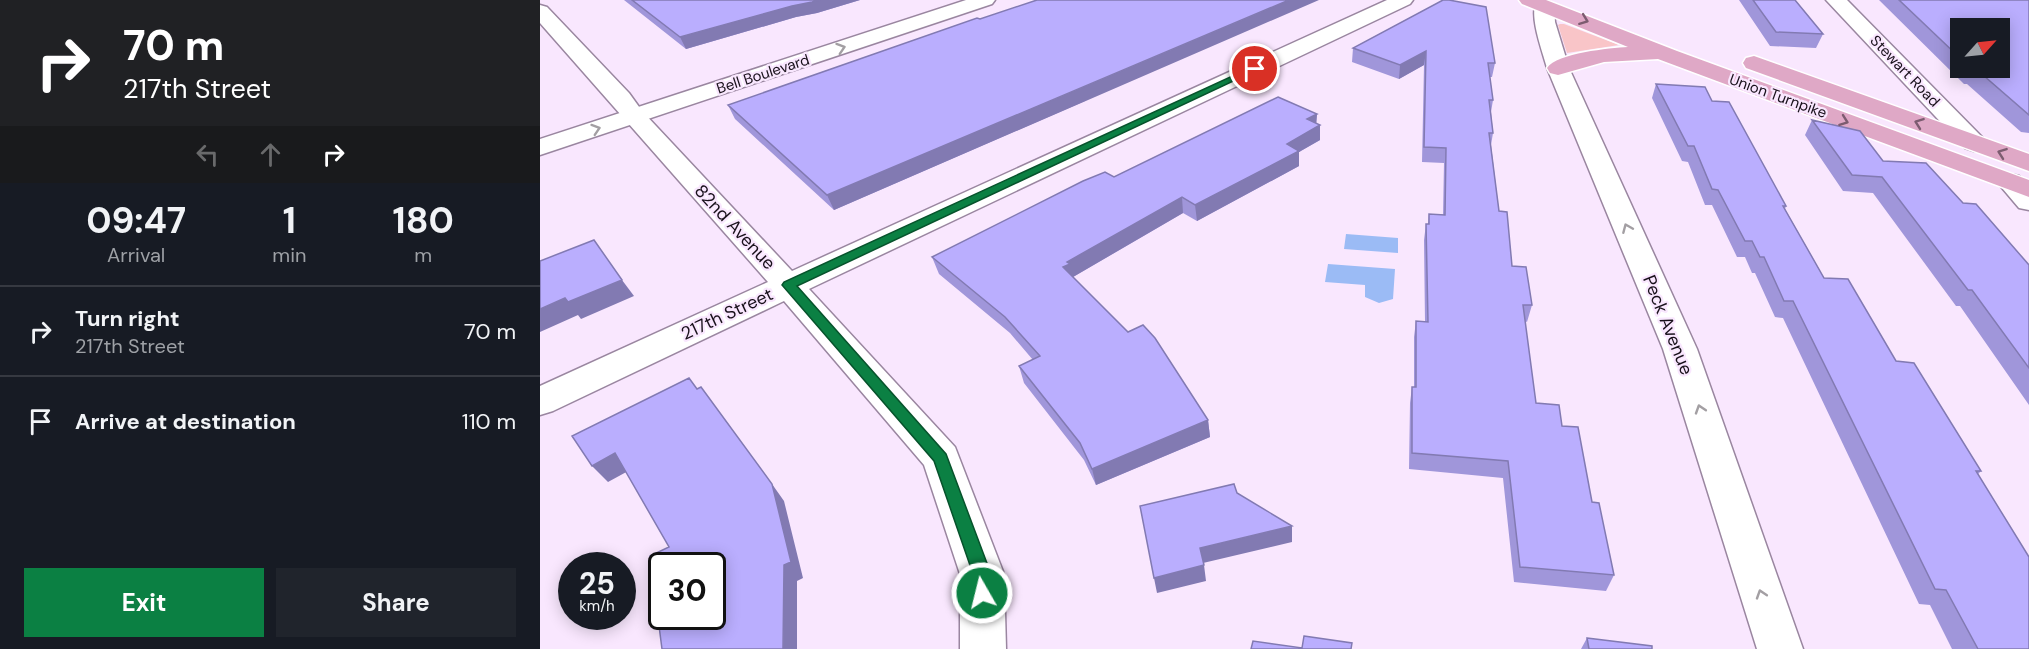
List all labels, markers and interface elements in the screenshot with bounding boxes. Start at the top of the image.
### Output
one-way arrow [1578,13,1589,26]
text: 70 m [123,18,224,73]
north arrow [1950,18,2010,78]
map controls [1950,18,2010,78]
icon: right [24,24,102,102]
street label: Stewart Road [1866,31,1944,111]
one-way arrow [835,43,846,55]
pin [1229,43,1280,94]
street label: Bell Boulevard [714,50,812,98]
icon: arrive [1238,52,1271,85]
street label: Union Turnpike [1726,69,1830,123]
text: 217th Street [123,71,271,106]
one-way arrow [1839,113,1849,126]
one-way arrow [1915,118,1926,130]
one-way arrow [590,123,601,136]
icon: left [191,138,224,171]
icon: ahead [254,138,287,171]
icon: right [317,138,350,171]
one-way arrow [1997,148,2008,160]
street label: 82nd Avenue [689,179,781,275]
text: 09:47 [86,197,186,244]
text: 1 [283,197,296,244]
text: 180 [393,197,454,244]
one-way arrow [1622,223,1634,234]
text: Arrival [107,242,165,268]
text: min [272,242,306,268]
text: m [414,242,432,268]
street label: Peck Avenue [1637,272,1699,378]
street label: 217th Street [677,282,777,346]
text: Turn right [75,304,180,333]
icon: right [24,315,57,348]
text: 70 m [464,317,516,346]
text: 217th Street [75,333,185,359]
one-way arrow [1694,404,1707,414]
icon: arrive [24,405,57,438]
text: Arrive at destination [75,407,296,436]
text: 110 m [462,407,516,436]
speed limit sign: 30 [648,552,726,630]
position arrow [950,561,1014,625]
text: 25 [579,564,615,603]
button: Exit [24,568,264,637]
button: Share [276,568,516,637]
one-way arrow [1756,589,1769,599]
text: km/h [579,596,615,616]

